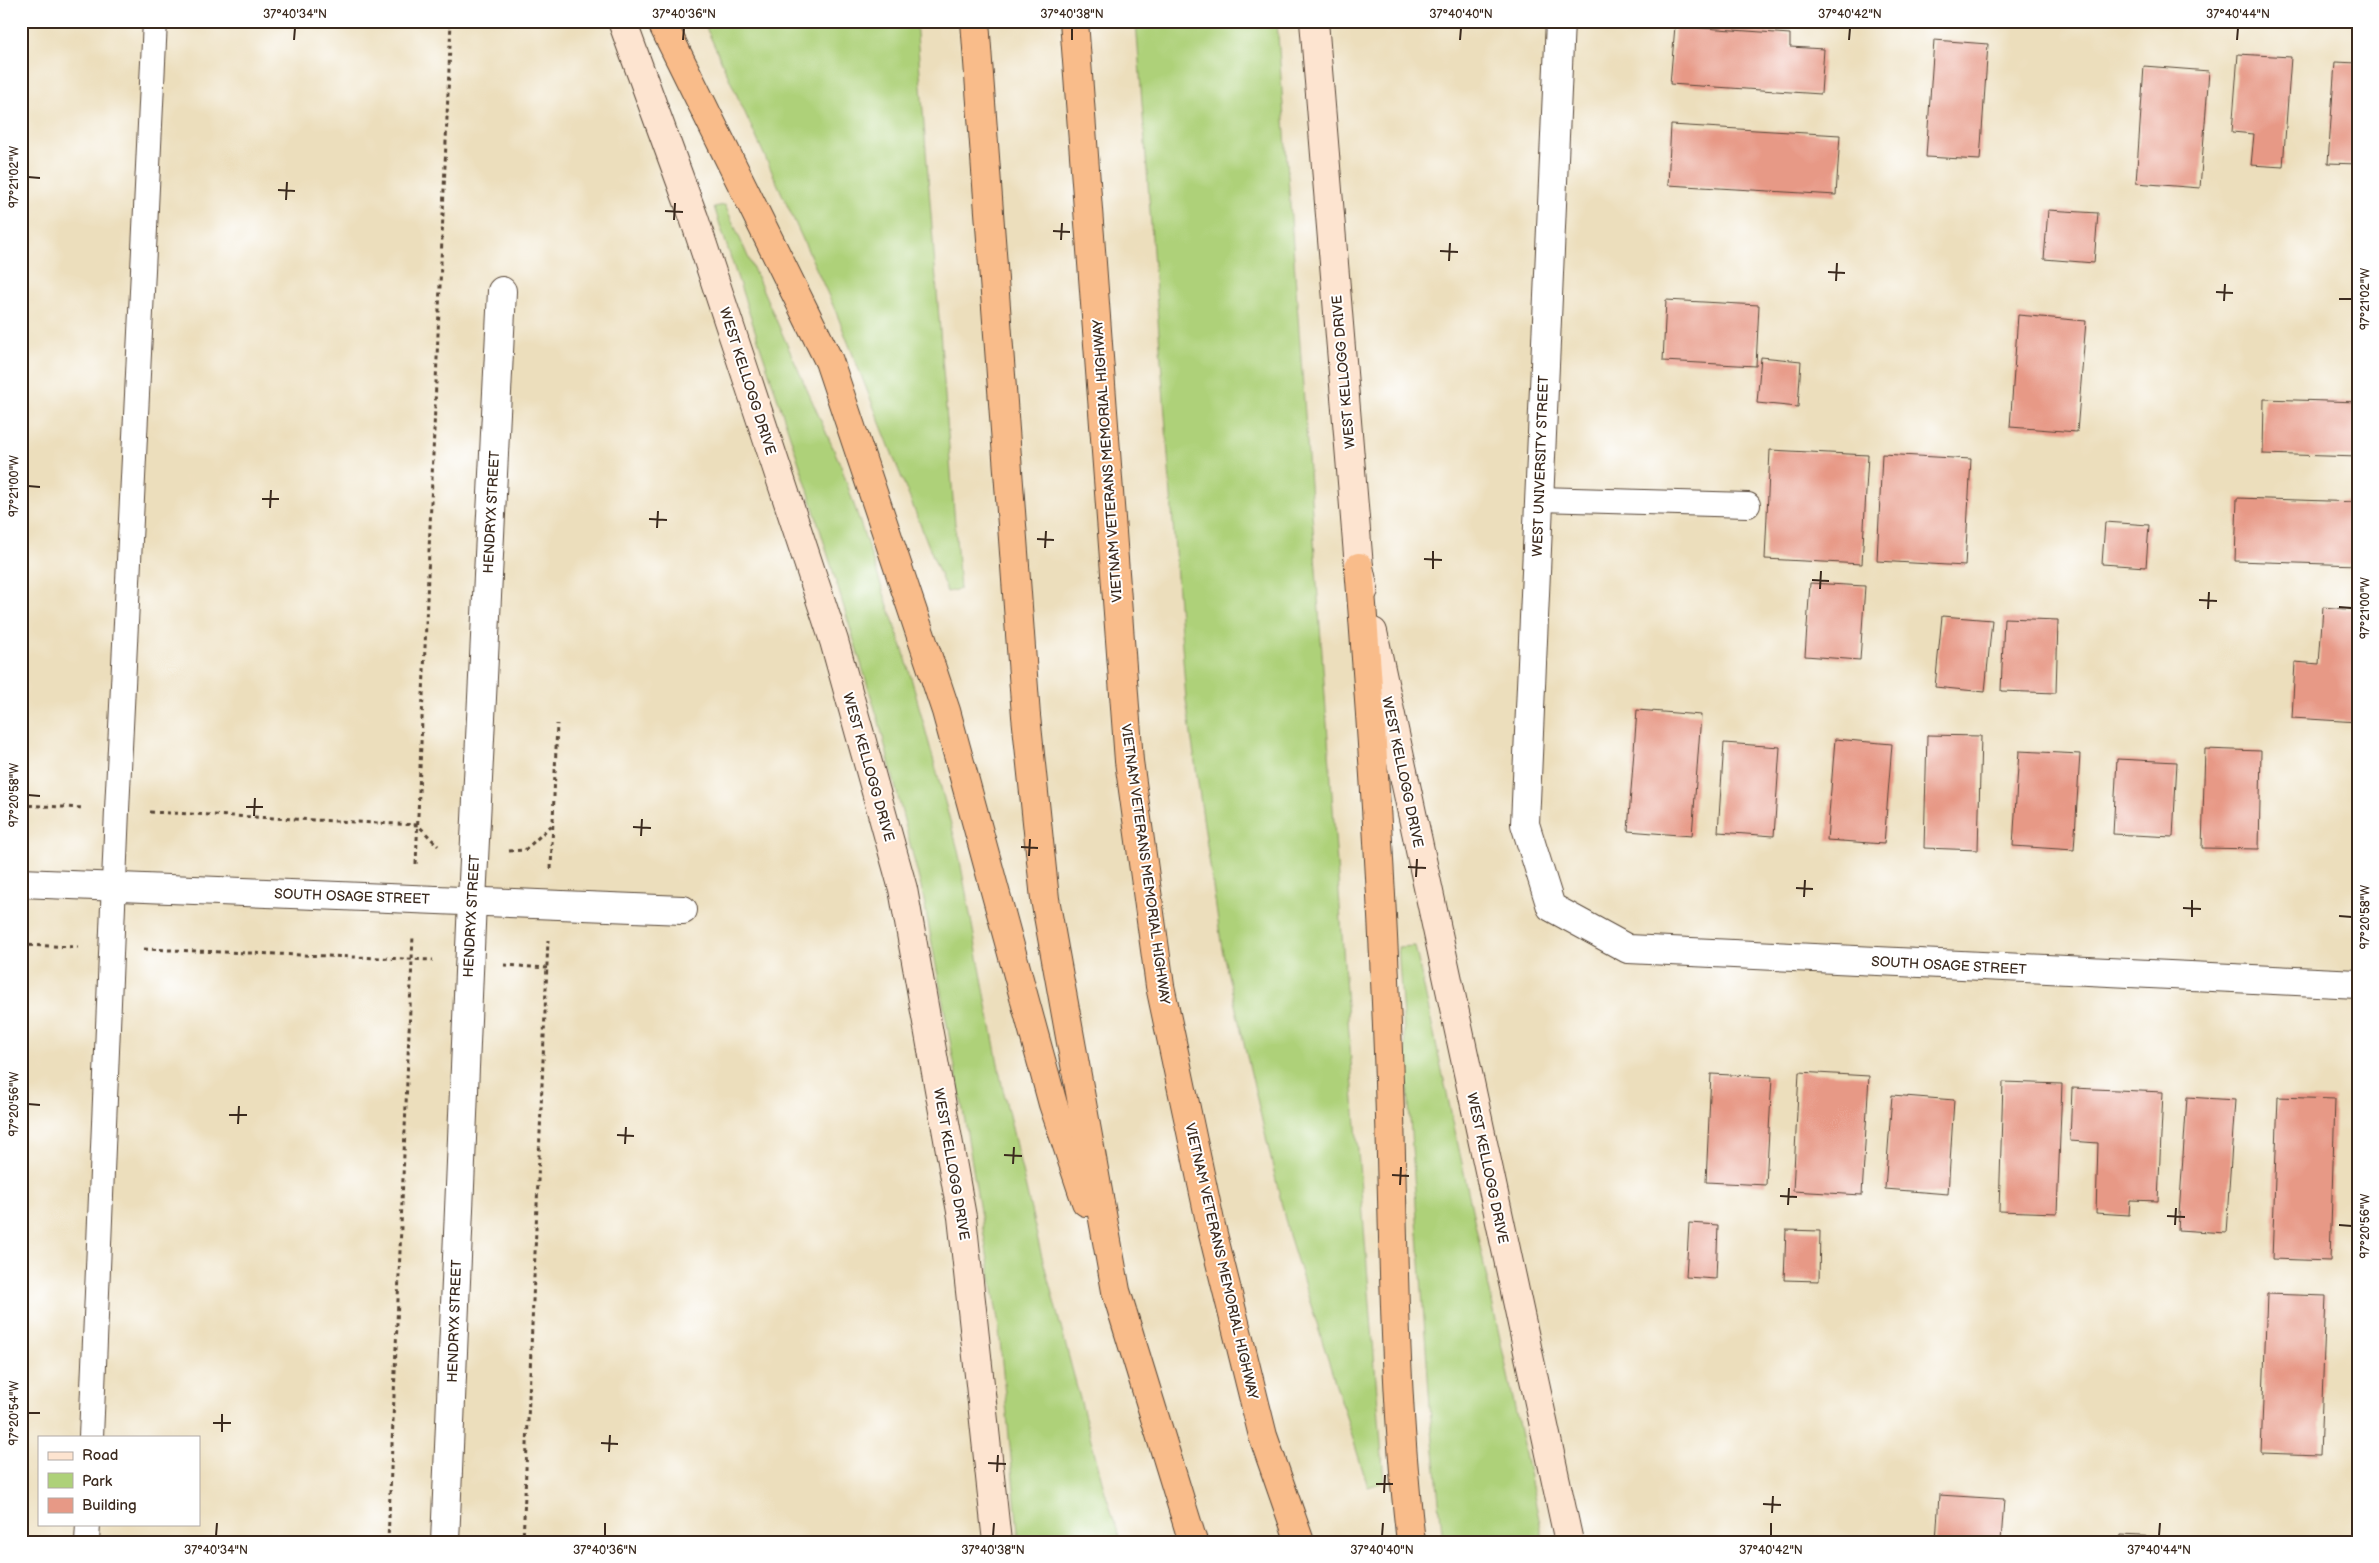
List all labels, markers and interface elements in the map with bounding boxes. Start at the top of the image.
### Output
text: 37°40'34"N [263,7,327,22]
text: 37°40'36"N [652,7,716,22]
text: 37°40'38"N [1040,7,1104,22]
text: 37°40'40"N [1429,7,1493,22]
text: 37°40'42"N [1818,7,1882,22]
text: 37°40'44"N [2206,7,2270,22]
text: 97°21'02"W [7,146,22,208]
text: 97°21'02"W [2358,268,2373,330]
street label: WEST KELLOGG DRIVE [1328,294,1359,449]
street label: WEST KELLOGG DRIVE [716,305,779,457]
street label: VIETNAM VETERANS MEMORIAL HIGHWAY [1089,318,1126,603]
street label: WEST UNIVERSITY STREET [1529,374,1552,557]
street label: HENDRYX STREET [480,449,503,574]
text: 97°21'00"W [7,455,22,517]
text: 97°21'00"W [2358,577,2373,639]
street label: WEST KELLOGG DRIVE [839,691,898,844]
street label: WEST KELLOGG DRIVE [1378,695,1427,849]
street label: VIETNAM VETERANS MEMORIAL HIGHWAY [1117,723,1174,1006]
text: 97°20'58"W [7,763,22,827]
street label: HENDRYX STREET [460,853,483,978]
street label: SOUTH OSAGE STREET [274,885,431,908]
text: 97°20'58"W [2358,885,2373,949]
street label: SOUTH OSAGE STREET [1871,953,2028,978]
text: 97°20'56"W [7,1072,22,1136]
street label: WEST KELLOGG DRIVE [930,1087,973,1241]
street label: WEST KELLOGG DRIVE [1463,1091,1512,1245]
street label: VIETNAM VETERANS MEMORIAL HIGHWAY [1181,1121,1262,1402]
text: 97°20'56"W [2358,1194,2373,1258]
street label: HENDRYX STREET [444,1259,465,1383]
text: 97°20'54"W [7,1381,22,1445]
legend [38,1436,200,1526]
text: Road [82,1446,118,1465]
text: Park [82,1472,113,1491]
text: Building [82,1496,137,1515]
text: 37°40'34"N [184,1543,248,1558]
text: 37°40'36"N [573,1543,637,1558]
text: 37°40'38"N [961,1543,1025,1558]
text: 37°40'40"N [1350,1543,1414,1558]
text: 37°40'42"N [1739,1543,1803,1558]
text: 37°40'44"N [2127,1543,2191,1558]

